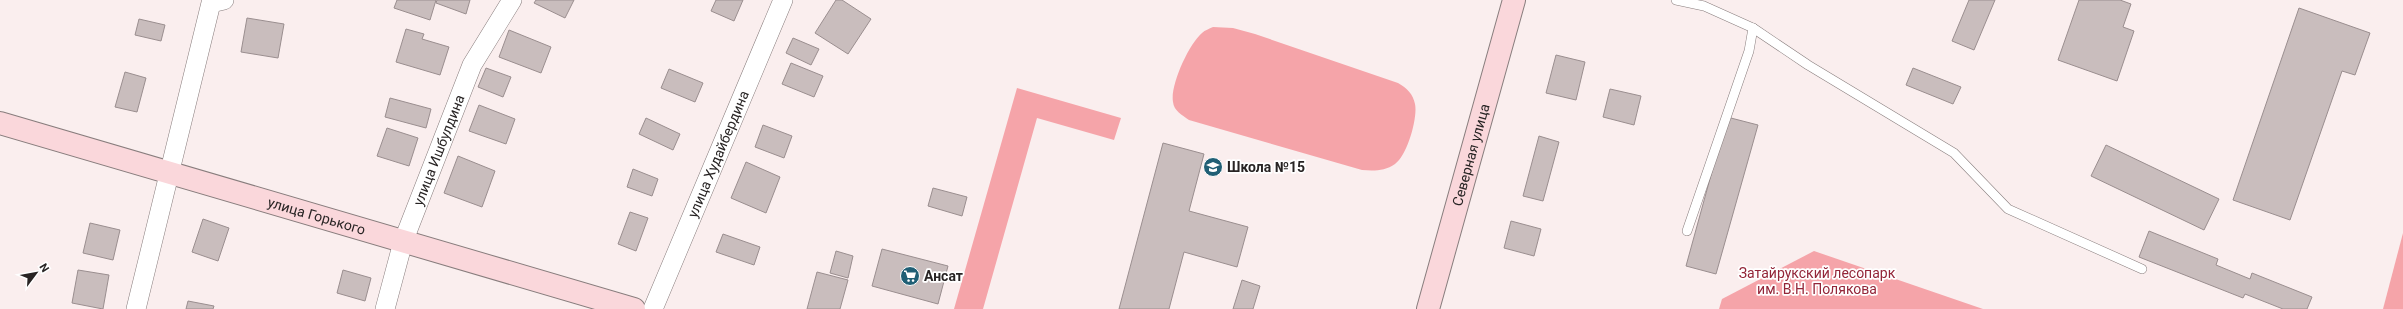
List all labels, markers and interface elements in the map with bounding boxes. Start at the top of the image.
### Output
street label: улица Худайбердина [684,88,752,220]
street label: улица Ишбулдина [410,92,468,208]
street label: Северная улица [1449,102,1493,208]
school or university icon: Школа №15 [1202,156,1224,178]
place label: Школа №15 [1227,159,1305,175]
street label: улица Горького [266,194,367,238]
north arrow [16,253,56,293]
text: N [36,261,52,275]
supermarket icon: Ансат [899,265,921,287]
park label: Затайрукский лесопарк им. В.Н. Полякова [1739,265,1896,297]
place label: Ансат [924,268,963,284]

